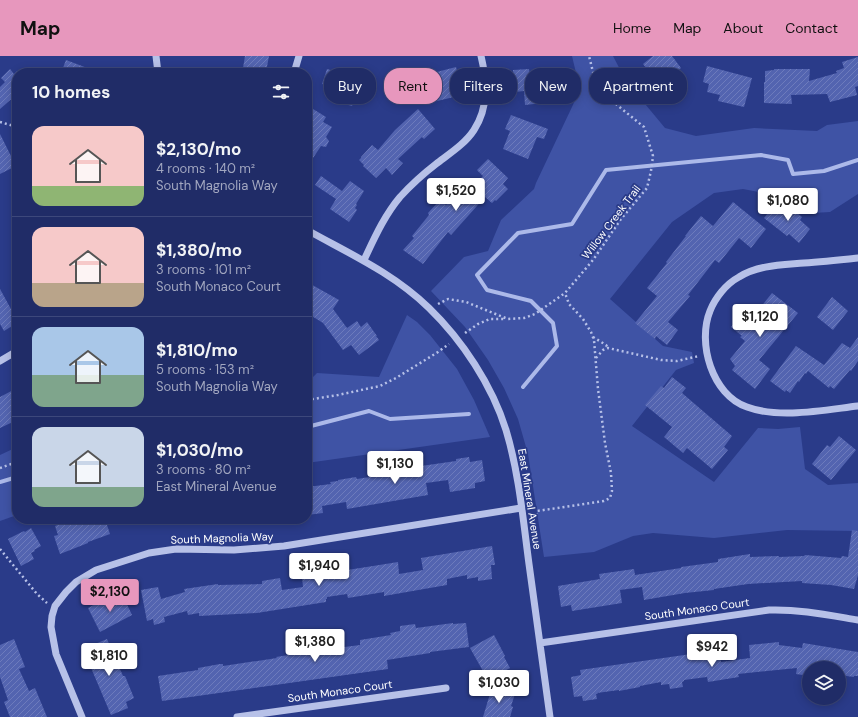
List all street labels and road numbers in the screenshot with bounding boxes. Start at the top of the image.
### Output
street label: Willow Creek Trail [579,182,643,262]
street label: East Mineral Avenue [515,448,545,550]
street label: South Magnolia Way [170,529,274,547]
street label: South Monaco Court [644,595,750,623]
street label: South Monaco Court [287,677,393,705]

